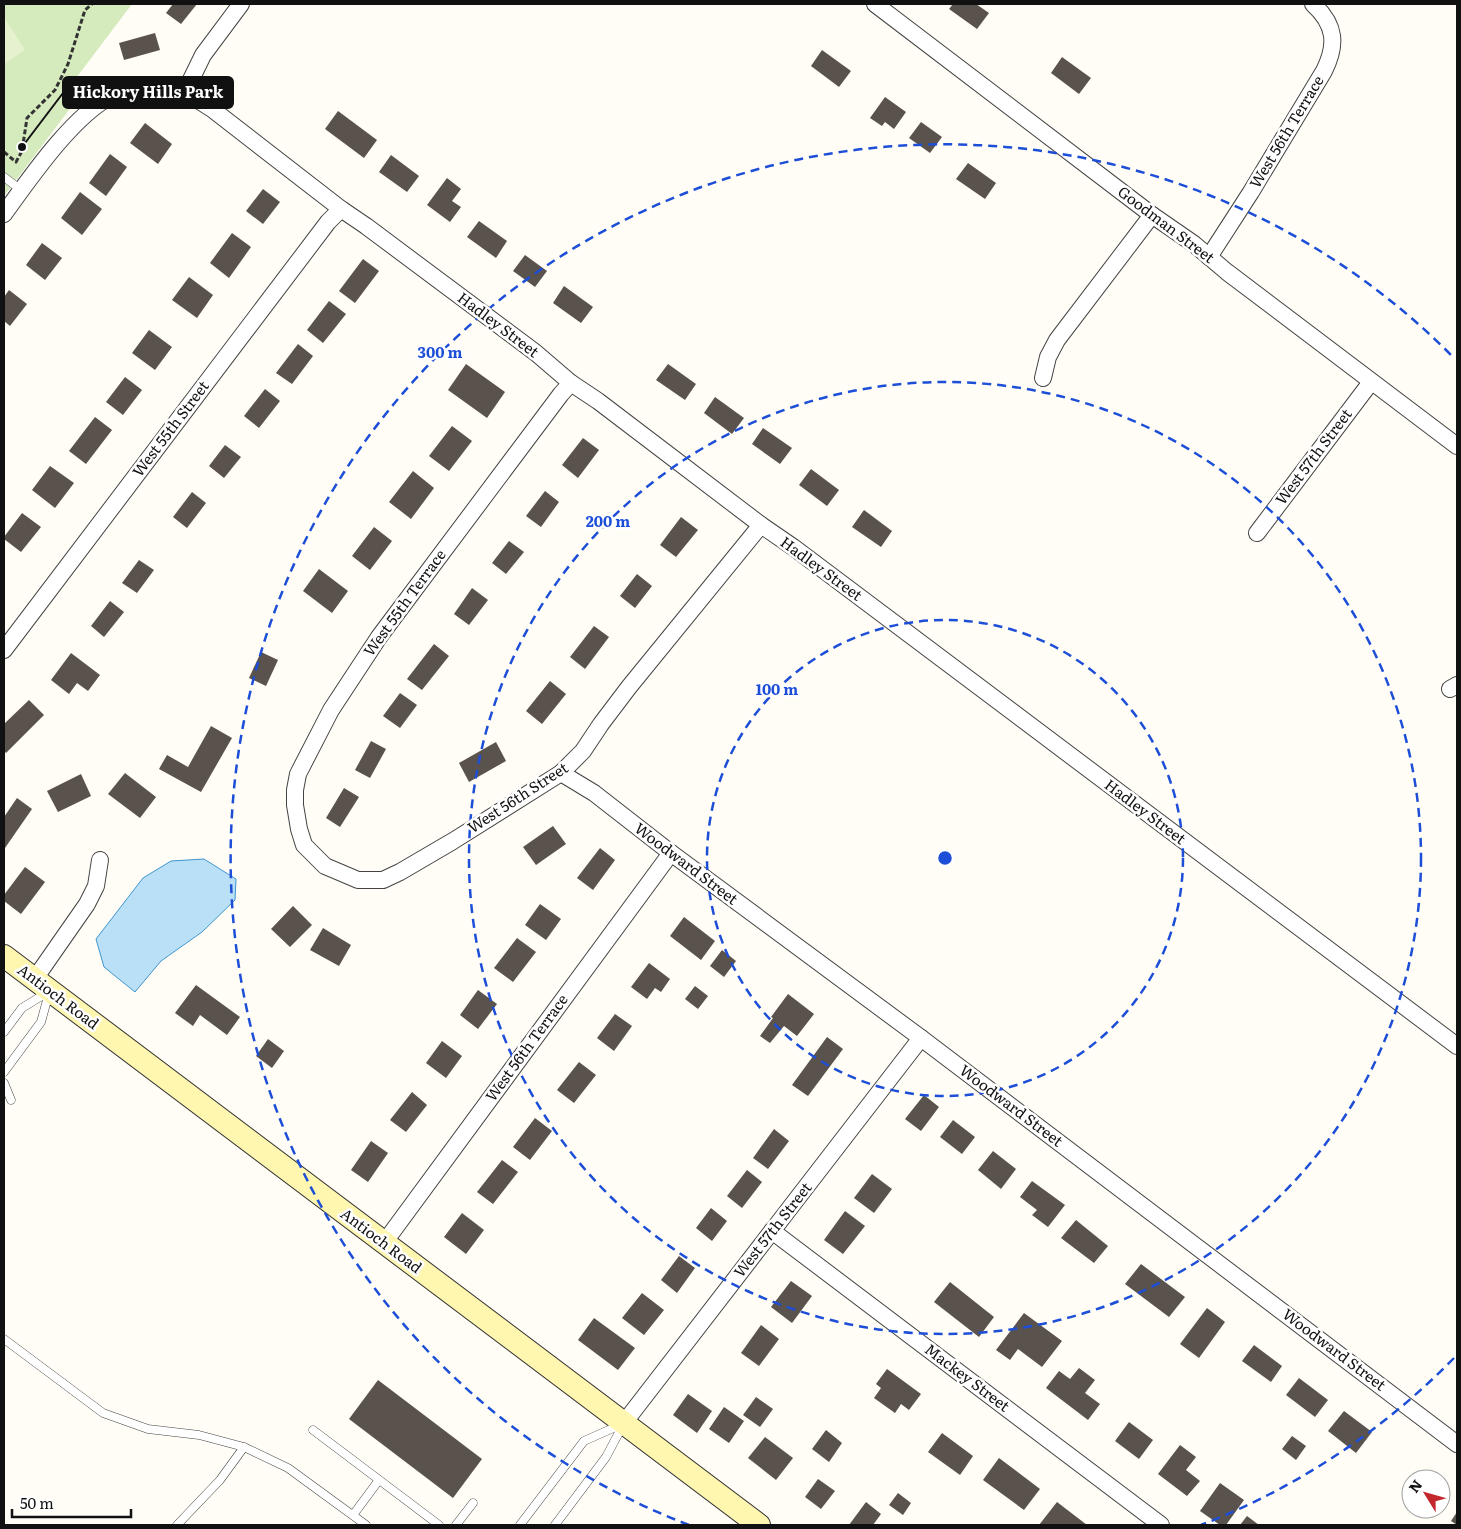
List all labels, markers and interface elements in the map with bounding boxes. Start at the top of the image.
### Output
street label: West 56th Terrace [1243,70,1329,192]
callout: Hickory Hills Park [63,77,233,108]
text: Hickory Hills Park [73,79,224,103]
street label: Goodman Street [1114,180,1220,268]
street label: Hadley Street [453,286,544,362]
text: 300 m [418,340,462,363]
street label: West 55th Street [126,375,214,481]
street label: West 57th Street [1269,403,1357,509]
text: 200 m [586,509,630,532]
street label: Hadley Street [776,530,868,606]
street label: West 55th Terrace [357,544,451,660]
text: 100 m [756,677,798,700]
street label: West 56th Street [462,756,572,838]
street label: Hadley Street [1100,773,1191,849]
street label: Woodward Street [630,816,743,909]
centre of rings [936,849,954,867]
street label: Antioch Road [13,958,104,1034]
street label: West 56th Terrace [479,988,573,1106]
street label: Woodward Street [955,1058,1068,1151]
street label: West 57th Street [727,1177,816,1282]
street label: Antioch Road [336,1202,427,1278]
street label: Woodward Street [1278,1302,1391,1395]
street label: Mackey Street [921,1337,1015,1416]
north arrow [1401,1469,1451,1519]
text: N [1403,1475,1426,1496]
scale bar [12,1486,131,1518]
text: 50 m [20,1491,54,1514]

